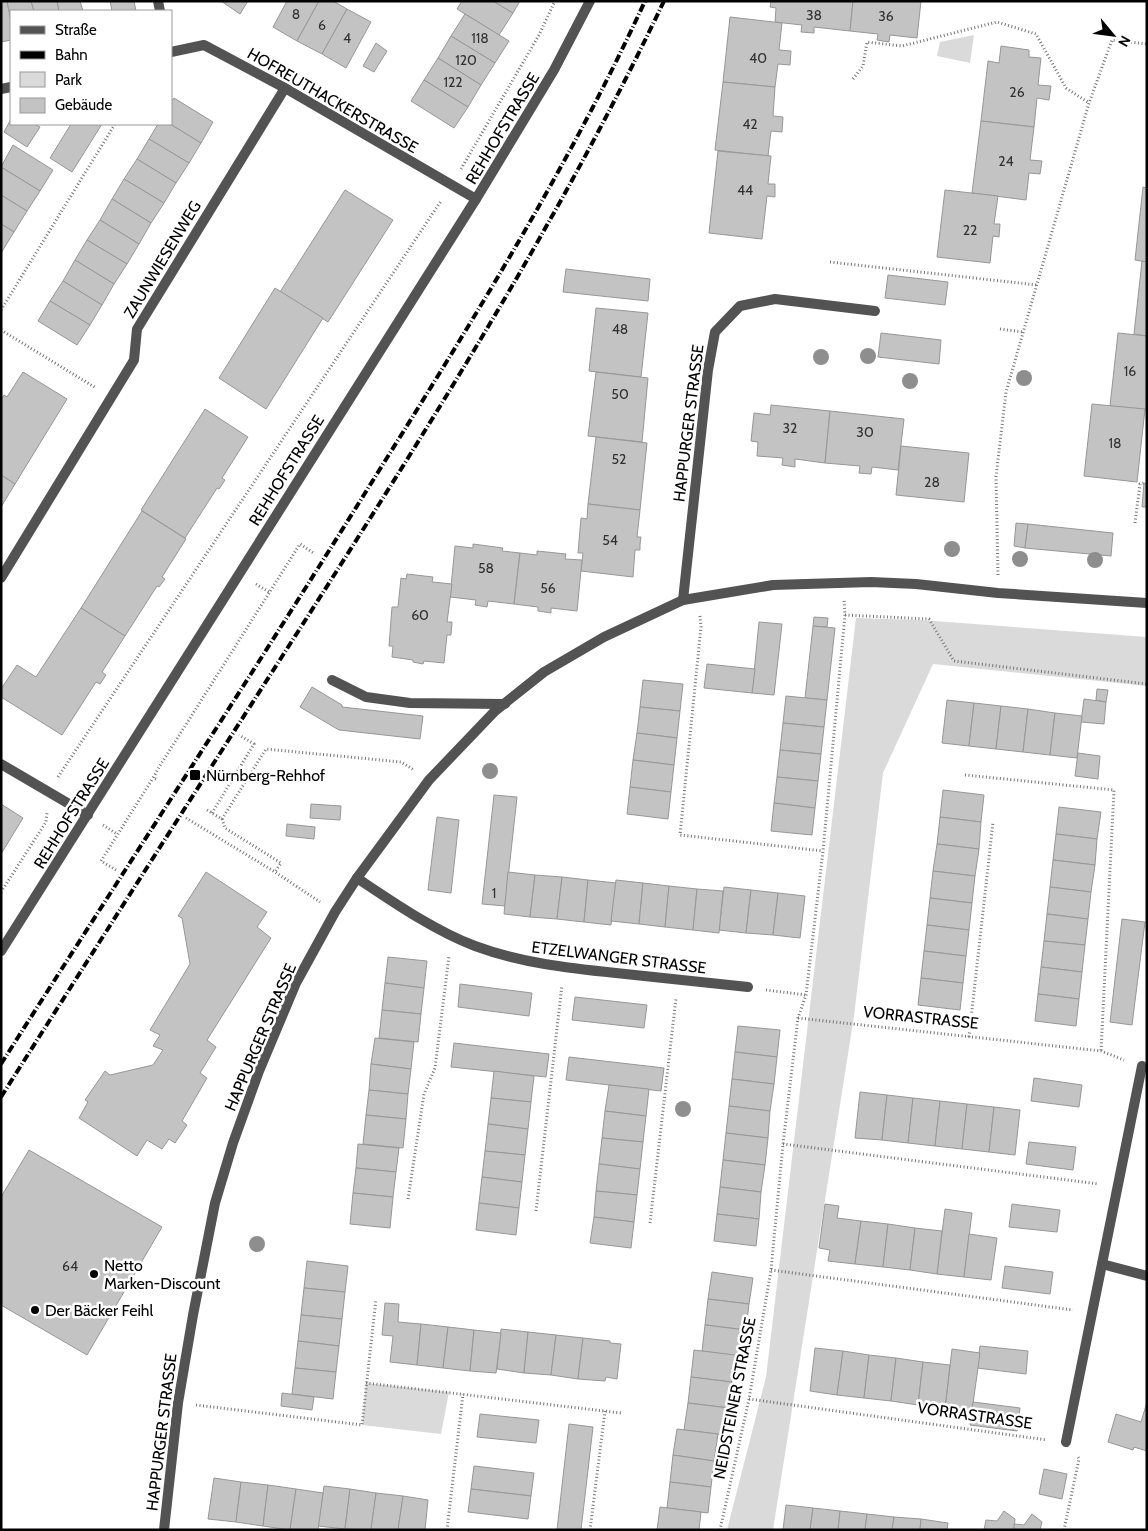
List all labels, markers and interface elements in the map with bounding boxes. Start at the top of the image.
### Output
house number: 8 [292,5,300,23]
house number: 38 [806,6,822,24]
house number: 36 [878,7,894,25]
legend [10,10,172,125]
north arrow [1088,10,1138,60]
house number: 6 [318,16,326,34]
text: Straße [55,21,97,39]
house number: 4 [343,29,351,47]
house number: 118 [471,29,489,47]
text: N [1114,33,1135,50]
street label: HOFREUTHACKERSTRASSE [244,44,422,157]
text: Bahn [55,46,88,64]
house number: 40 [749,49,767,67]
house number: 120 [455,51,477,69]
street label: REHHOFSTRASSE [462,69,543,187]
text: Park [55,71,82,89]
house number: 122 [443,73,463,91]
house number: 26 [1009,83,1025,101]
text: Gebäude [55,96,112,114]
house number: 42 [742,115,758,133]
house number: 24 [998,152,1014,170]
house number: 44 [737,181,753,199]
street label: ZAUNWIESENWEG [120,197,205,321]
house number: 22 [963,221,977,239]
house number: 48 [612,320,628,338]
street label: HAPPURGER STRASSE [669,343,708,503]
house number: 16 [1124,362,1136,380]
house number: 50 [611,385,629,403]
street label: REHHOFSTRASSE [245,411,328,529]
house number: 32 [783,419,797,437]
house number: 30 [856,423,874,441]
house number: 18 [1108,434,1122,452]
house number: 52 [612,450,626,468]
house number: 28 [924,473,940,491]
house number: 54 [602,531,618,549]
house number: 58 [478,559,494,577]
house number: 56 [540,579,556,597]
house number: 60 [411,606,429,624]
street label: REHHOFSTRASSE [30,754,113,872]
place label: Nürnberg-Rehhof [206,766,326,785]
marker: Nürnberg-Rehhof [188,768,202,782]
house number: 1 [492,884,496,902]
street label: ETZELWANGER STRASSE [531,937,707,978]
street label: HAPPURGER STRASSE [221,960,300,1114]
street label: VORRASTRASSE [862,1002,980,1033]
place label: Netto Marken-Discount [104,1256,221,1293]
house number: 64 [62,1257,78,1275]
marker: Netto Marken-Discount [88,1268,100,1280]
place label: Der Bäcker Feihl [45,1301,153,1320]
marker: Der Bäcker Feihl [29,1304,41,1316]
street label: NEIDSTEINER STRASSE [709,1315,760,1481]
street label: HAPPURGER STRASSE [142,1352,181,1512]
street label: VORRASTRASSE [916,1398,1034,1433]

